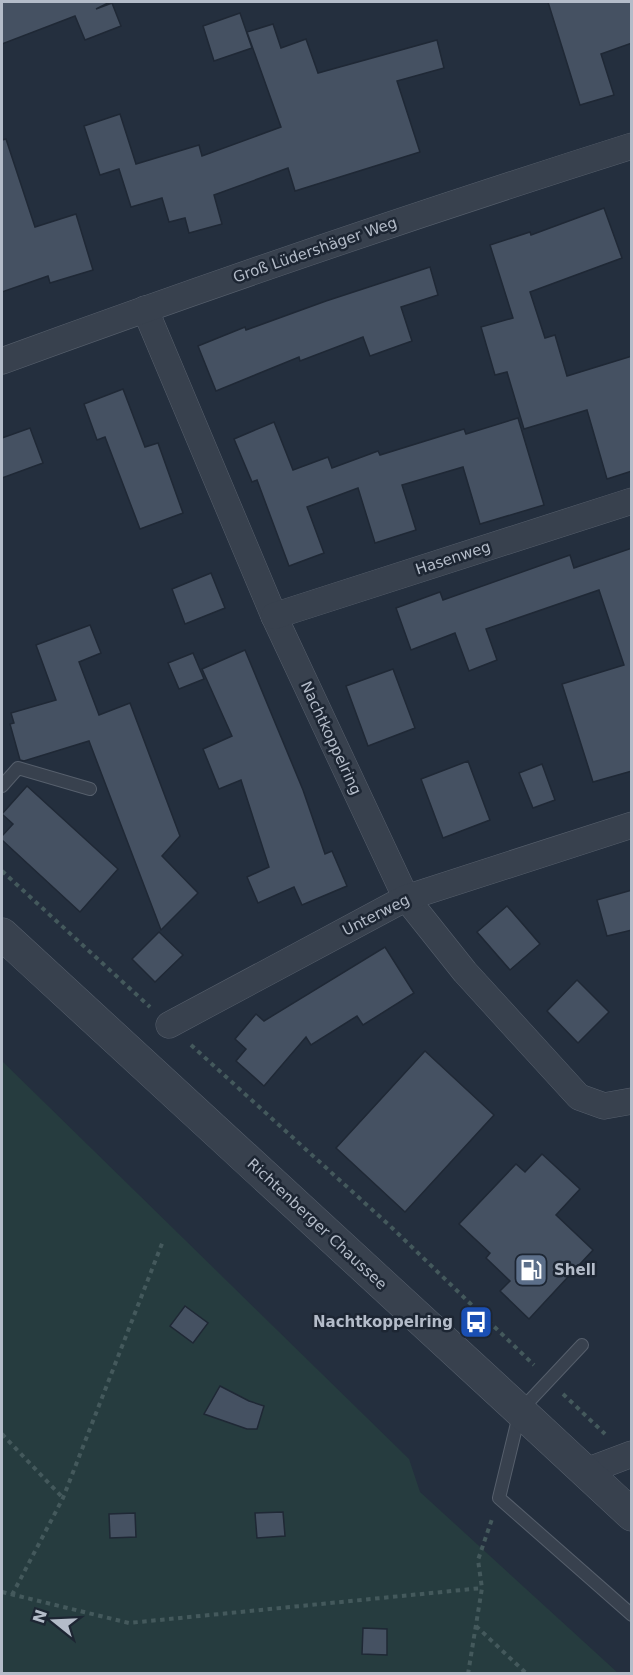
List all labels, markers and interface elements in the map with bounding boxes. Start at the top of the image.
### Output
street label: Groß Lüdershäger Weg [231,213,399,287]
street label: Hasenweg [413,537,493,579]
street label: Nachtkoppelring [297,678,365,798]
street label: Unterweg [339,890,413,940]
street label: Richtenberger Chaussee [244,1155,390,1293]
fuel station icon: Shell [513,1252,549,1288]
place label: Shell [554,1261,596,1279]
bus stop icon: Nachtkoppelring [458,1304,494,1340]
place label: Nachtkoppelring [313,1313,453,1331]
north arrow [24,1591,84,1651]
text: N [29,1607,51,1626]

